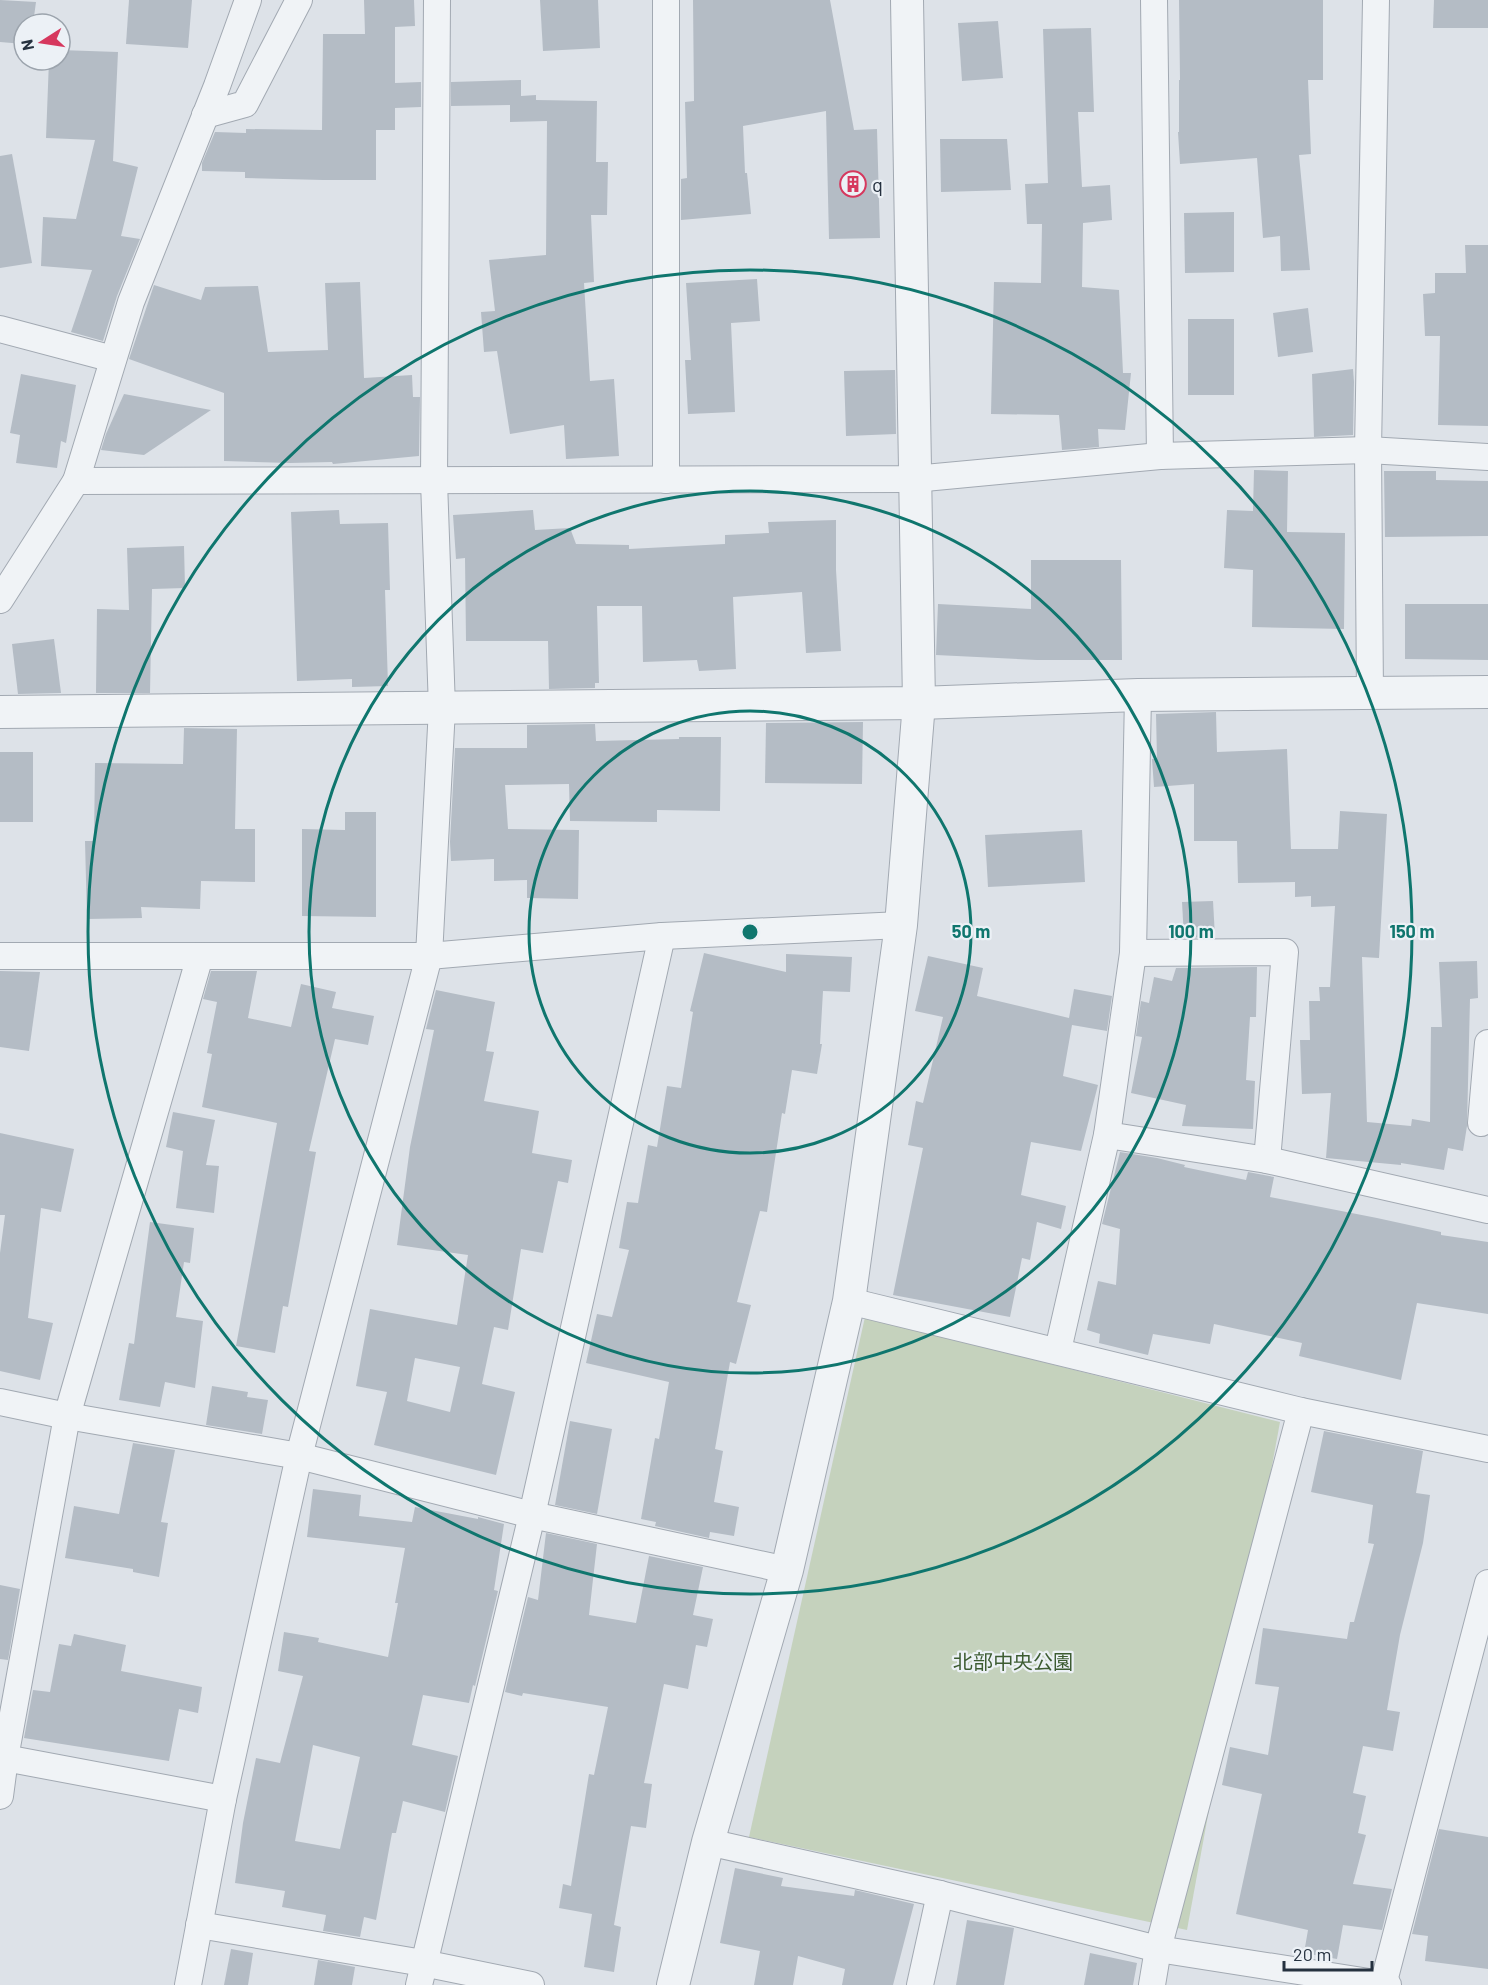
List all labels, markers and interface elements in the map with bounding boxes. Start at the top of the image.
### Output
north arrow [12,12,72,72]
text: N [16,38,37,52]
building icon: q [838,169,868,199]
place label: q [872,172,883,196]
text: 50 m [952,920,990,942]
text: 100 m [1168,920,1214,942]
text: 150 m [1390,920,1434,942]
centre of rings [740,922,760,942]
park label: 北部中央公園 [953,1649,1073,1673]
scale bar [1284,1934,1372,1972]
text: 20 m [1293,1943,1331,1965]

